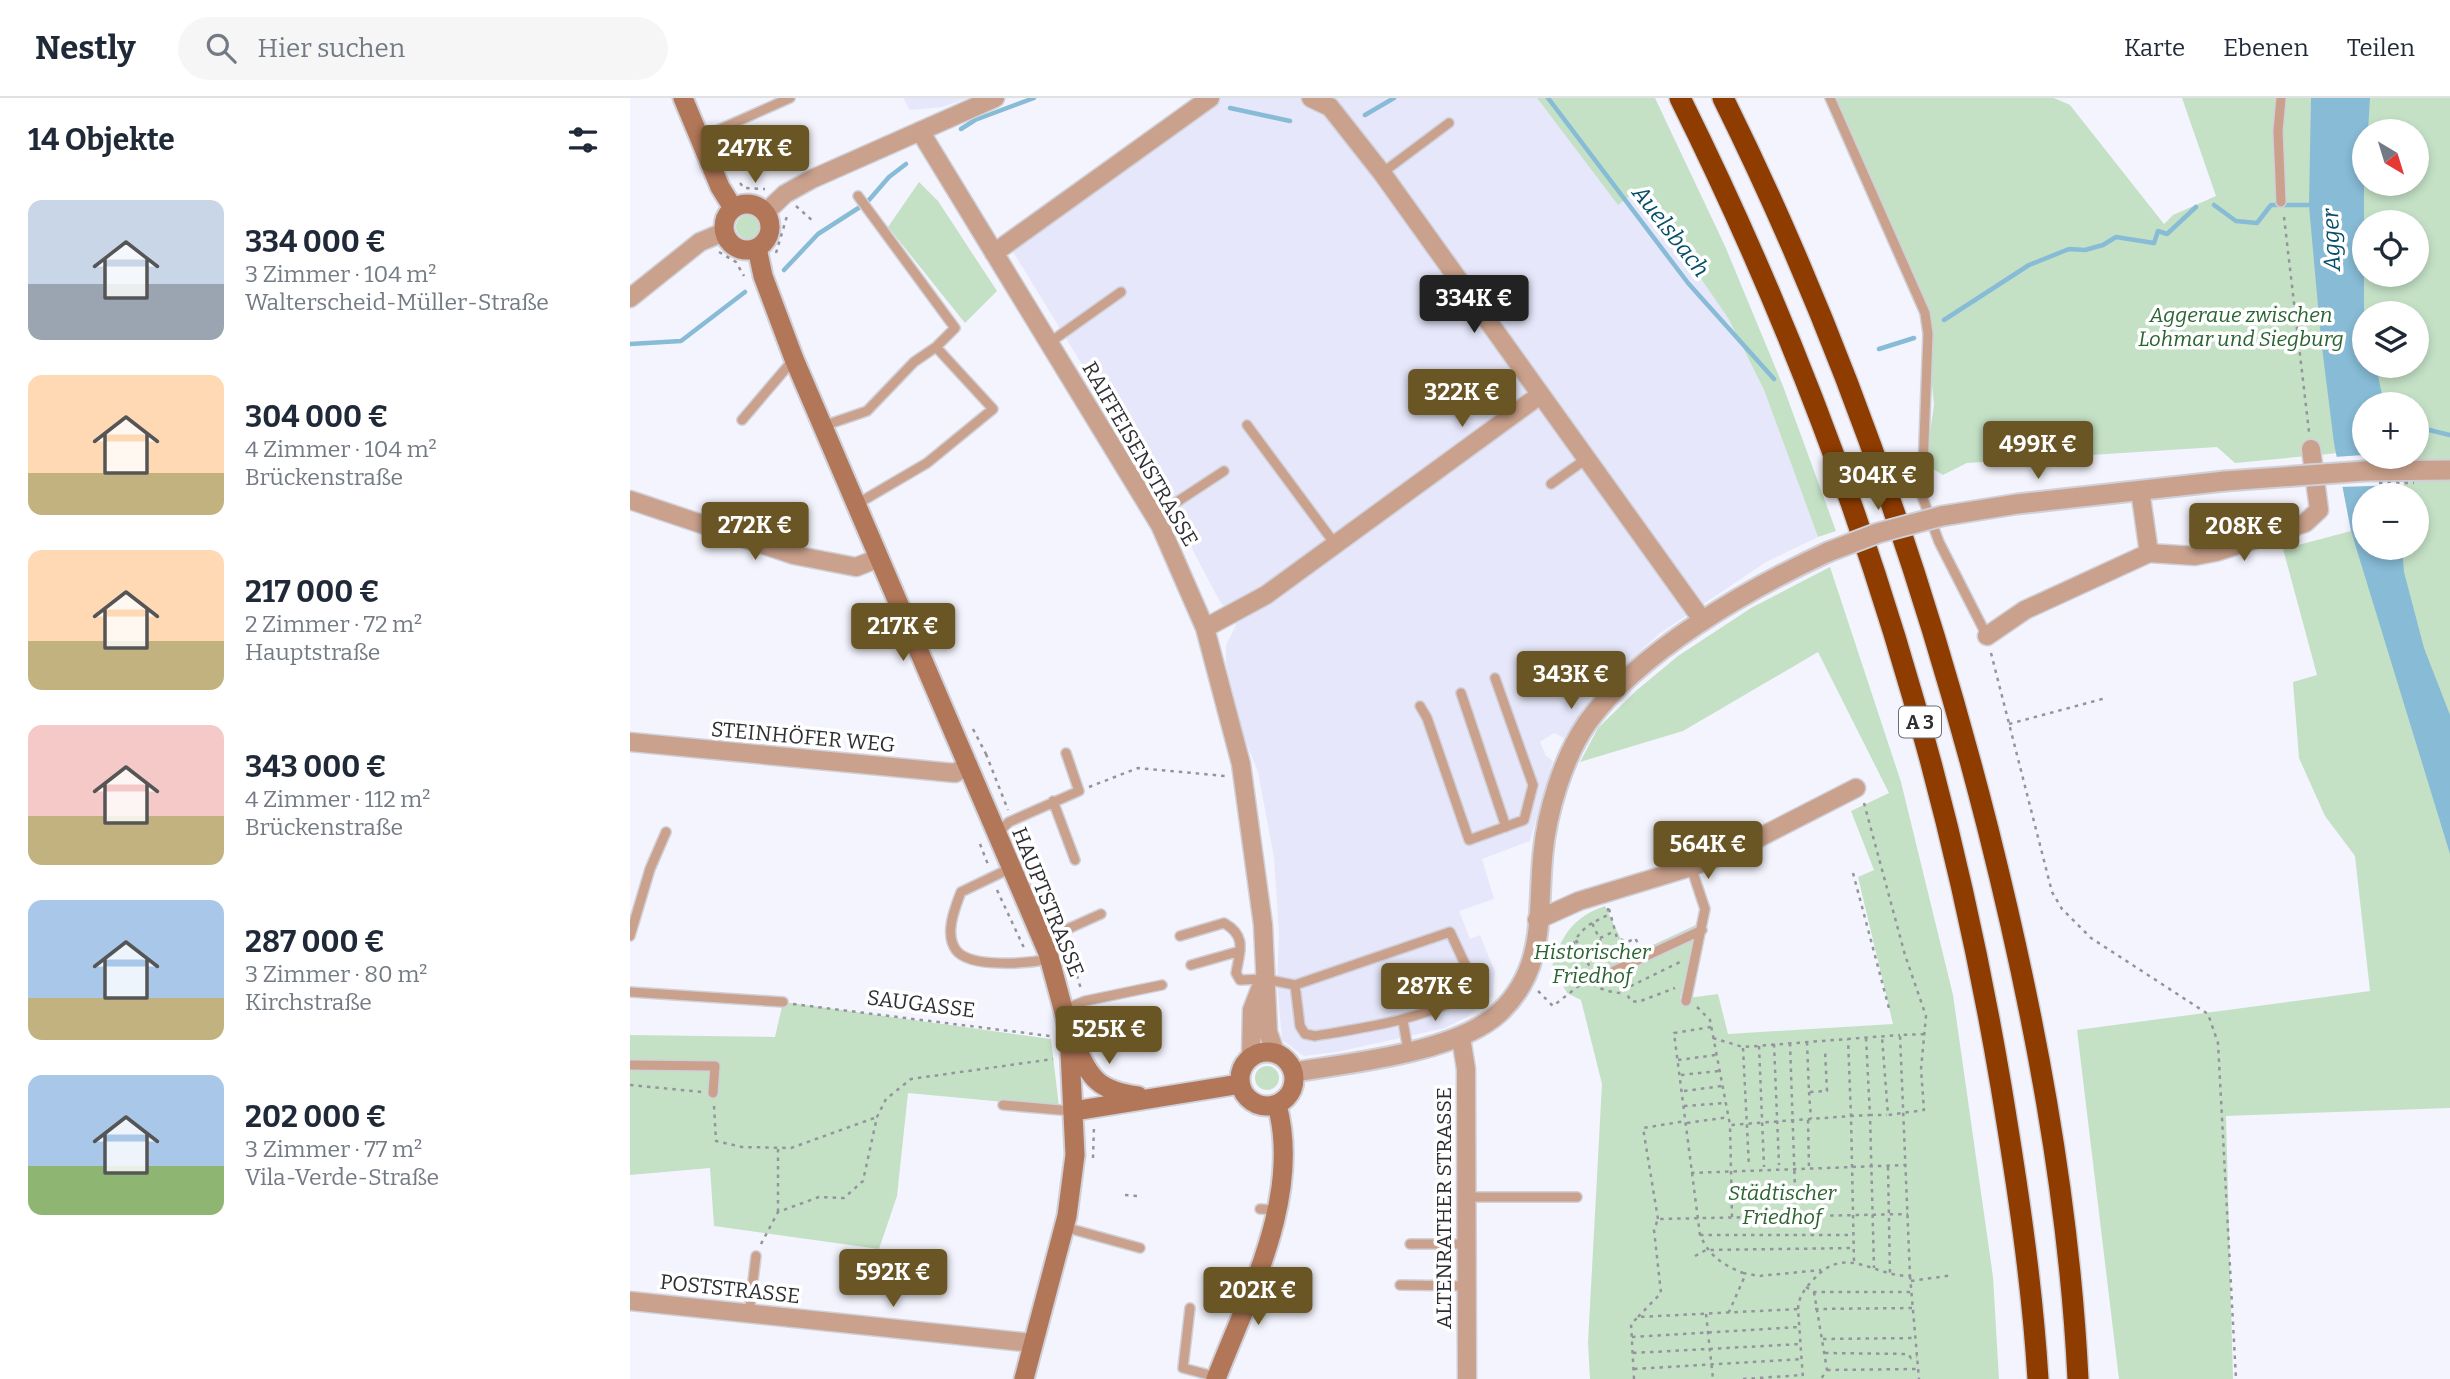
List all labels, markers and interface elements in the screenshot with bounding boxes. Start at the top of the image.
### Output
search box [178,17,668,80]
text: Nestly [35,28,136,68]
icon: search [202,29,240,67]
text: Hier suchen [258,33,405,64]
text: Karte [2124,34,2185,62]
text: Ebenen [2223,34,2309,62]
text: Teilen [2347,34,2415,62]
north arrow [2352,119,2429,196]
map controls [2352,119,2429,560]
icon: filters [564,121,602,159]
text: 14 Objekte [28,122,175,158]
pin: 247K € [698,126,812,185]
text: 247K € [717,134,793,162]
water label: Auelsbach [1626,179,1715,282]
water label: Agger [2316,207,2346,273]
button: locate [2352,210,2429,287]
text: 334 000 € [245,224,386,260]
icon: home [84,228,168,312]
text: 3 Zimmer · 104 m² [245,260,436,288]
pin: 334K € [1417,275,1531,335]
text: 334K € [1436,284,1512,312]
text: Walterscheid-Müller-Straße [245,288,549,316]
button: layers [2352,301,2429,378]
park label: Aggeraue zwischen Lohmar und Siegburg [2138,302,2344,352]
street label: RAIFFEISENSTRASSE [1076,357,1204,551]
pin: 322K € [1405,370,1519,429]
text: 322K € [1424,378,1500,406]
button: + [2352,392,2429,469]
text: 304 000 € [245,399,388,435]
icon: home [84,403,168,487]
pin: 499K € [1981,422,2095,481]
text: 499K € [1999,430,2077,458]
text: 4 Zimmer · 104 m² [245,435,437,463]
pin: 304K € [1821,452,1935,512]
text: 304K € [1839,461,1917,489]
text: Brückenstraße [245,463,403,491]
button: − [2352,483,2429,560]
pin: 272K € [698,503,812,562]
pin: 208K € [2187,504,2301,563]
text: 272K € [718,511,792,539]
text: 208K € [2205,512,2283,540]
text: 217 000 € [245,574,380,610]
icon: home [84,578,168,662]
pin: 217K € [846,603,960,663]
text: 2 Zimmer · 72 m² [245,610,422,638]
text: 217K € [867,612,939,640]
text: Hauptstraße [245,638,380,666]
pin: 343K € [1514,652,1628,711]
text: 343K € [1533,660,1609,688]
road number: A 3 [1899,706,1941,737]
street label: STEINHÖFER WEG [710,716,896,758]
text: 343 000 € [245,749,387,785]
icon: home [84,753,168,837]
text: 4 Zimmer · 112 m² [245,785,430,813]
text: Brückenstraße [245,813,403,841]
pin: 564K € [1651,822,1765,881]
street label: HAUPTSTRASSE [1006,824,1090,980]
text: 564K € [1670,830,1746,858]
text: 287 000 € [245,924,385,960]
icon: home [84,928,168,1012]
park label: Historischer Friedhof [1534,939,1652,989]
text: 3 Zimmer · 80 m² [245,960,427,988]
pin: 287K € [1378,964,1492,1023]
text: 287K € [1397,972,1473,1000]
street label: SAUGASSE [865,984,977,1024]
text: Kirchstraße [245,988,372,1016]
pin: 525K € [1052,1006,1166,1066]
text: 525K € [1072,1015,1146,1043]
street label: ALTENRATHER STRASSE [1431,1087,1457,1329]
text: 202 000 € [245,1099,387,1135]
icon: home [84,1103,168,1187]
text: 3 Zimmer · 77 m² [245,1135,422,1163]
text: Vila-Verde-Straße [245,1163,439,1191]
park label: Städtischer Friedhof [1728,1180,1838,1230]
pin: 592K € [836,1250,950,1309]
text: 592K € [855,1258,931,1286]
pin: 202K € [1201,1268,1315,1327]
street label: POSTSTRASSE [659,1269,801,1309]
text: 202K € [1219,1276,1297,1304]

